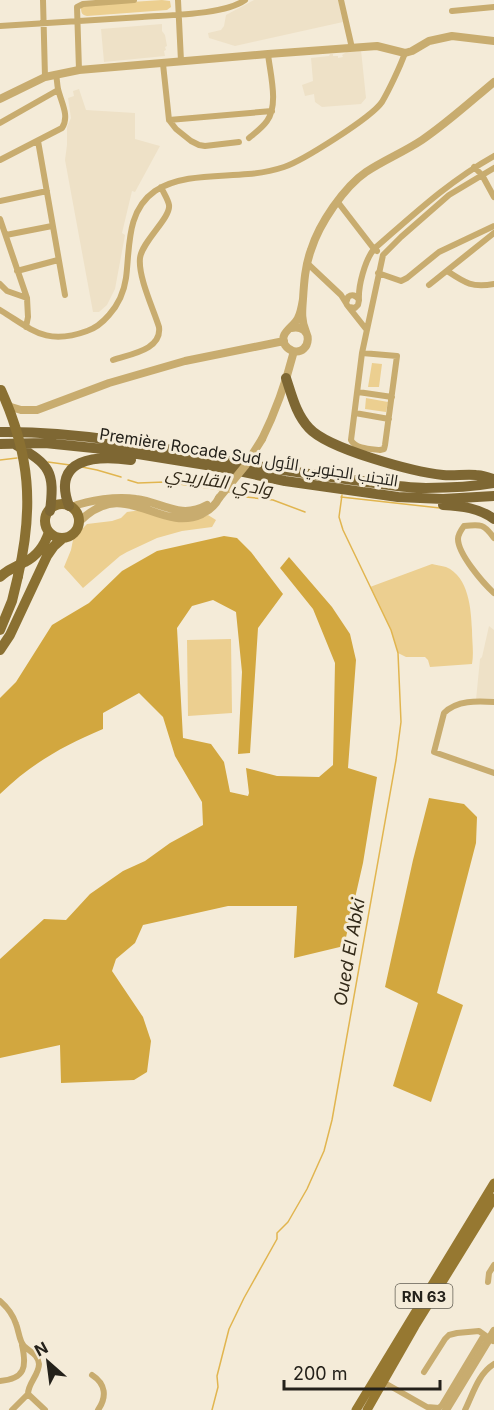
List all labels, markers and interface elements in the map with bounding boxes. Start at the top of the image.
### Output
street label: Première Rocade Sud التجنب الجنوبي الأول [98,423,400,494]
water label: وادي القاريدي [163,462,275,504]
water label: Oued El Abki [329,896,369,1007]
road number: RN 63 [396,1284,452,1308]
north arrow [18,1332,78,1392]
text: N [31,1337,51,1360]
scale bar [284,1353,440,1391]
text: 200 m [293,1363,348,1384]

